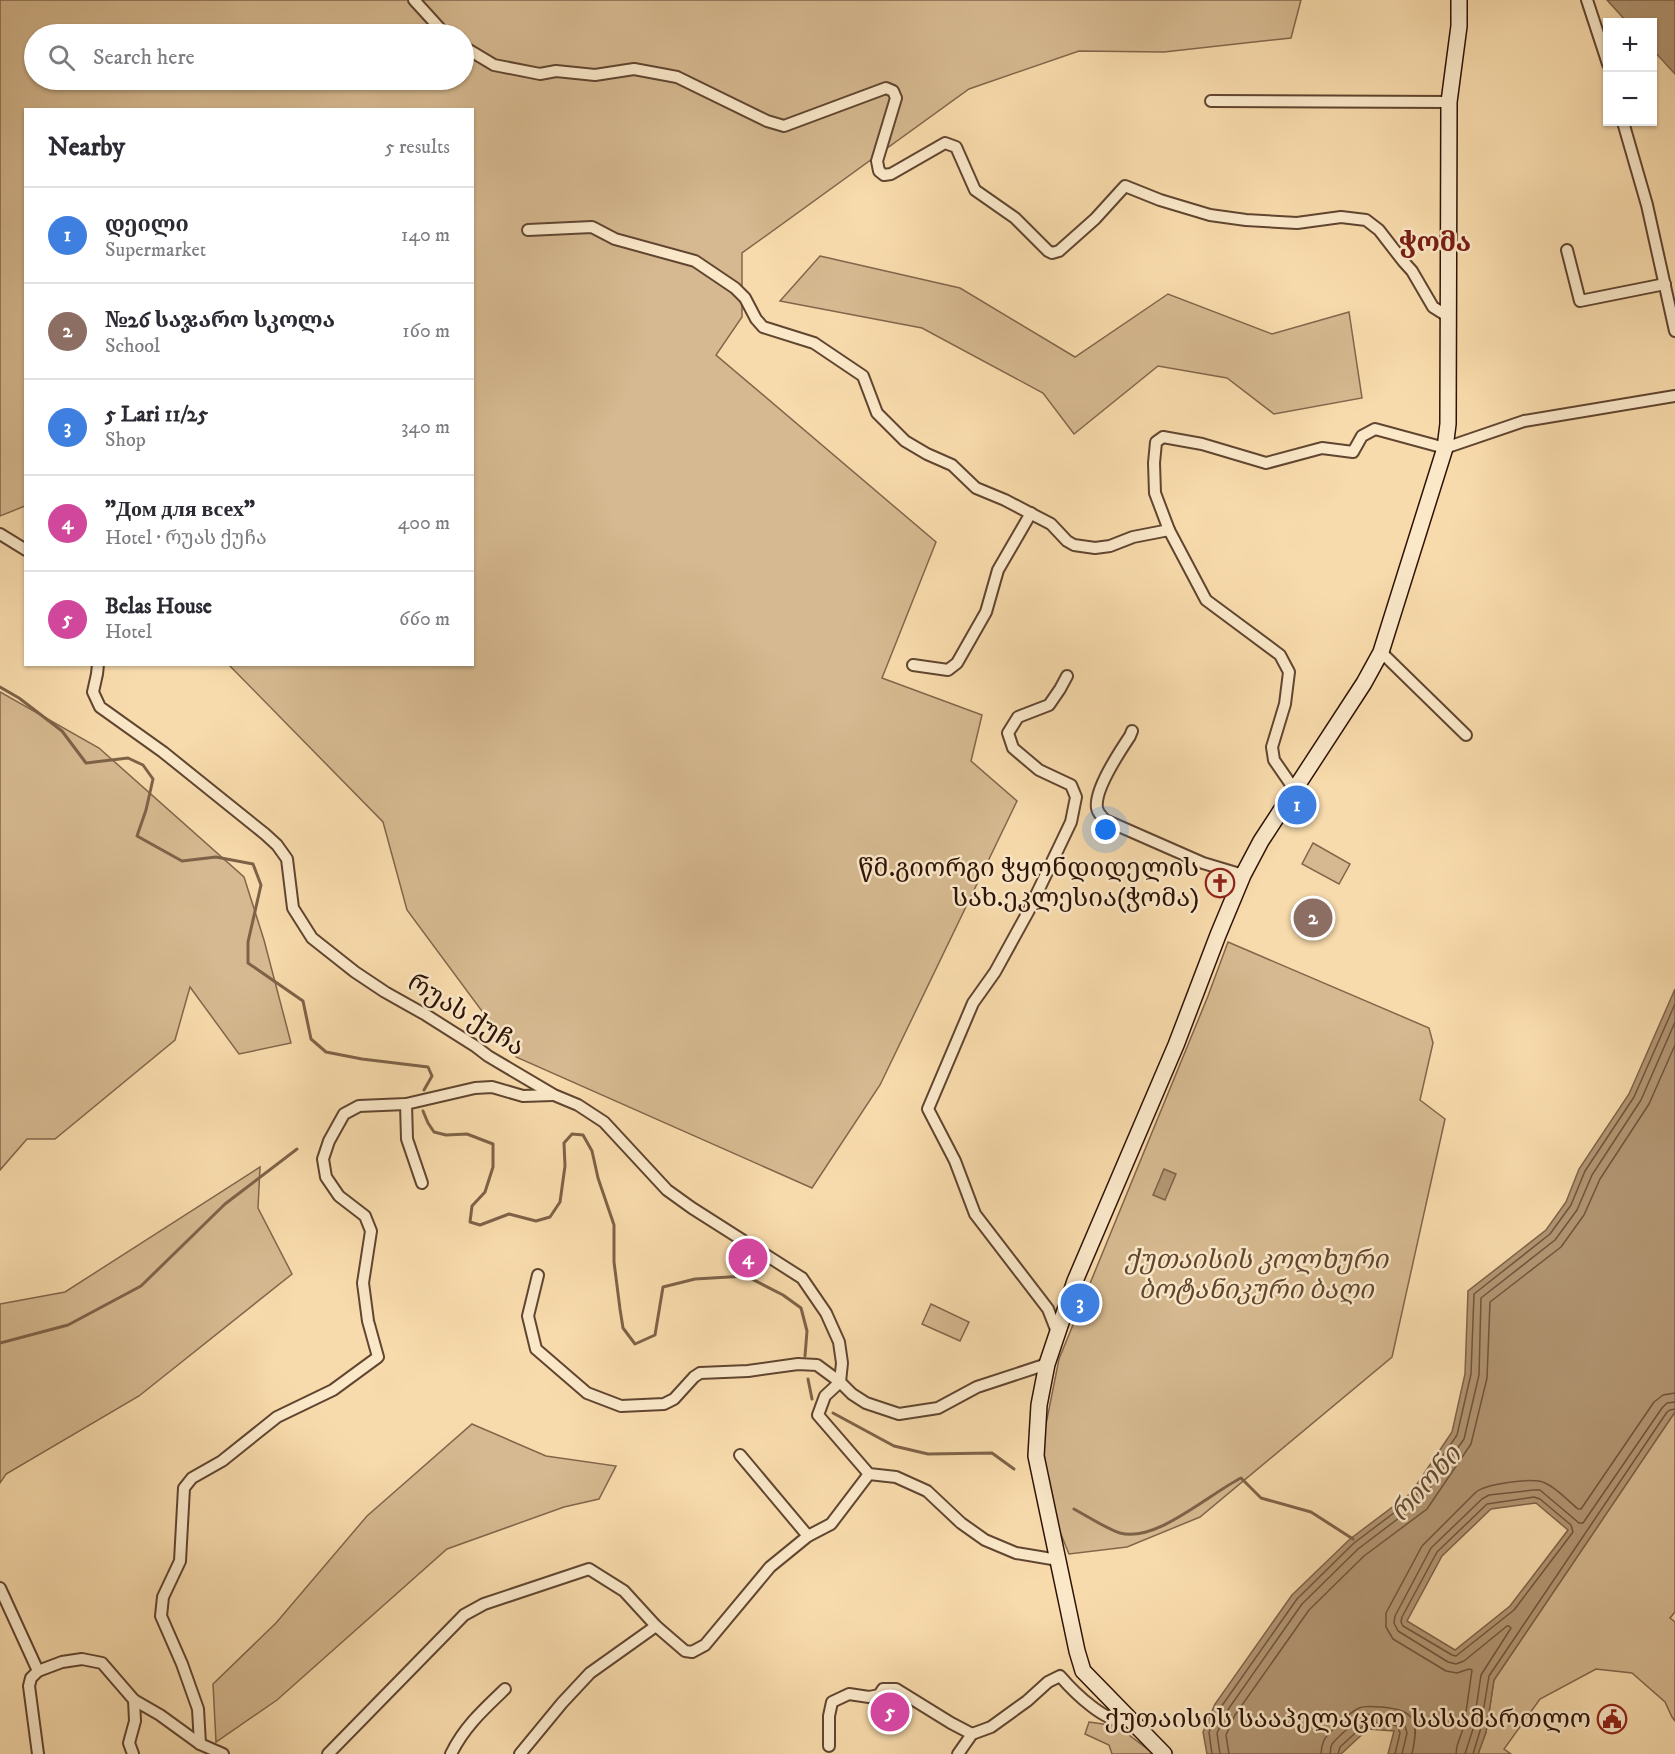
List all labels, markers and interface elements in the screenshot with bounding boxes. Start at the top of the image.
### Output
map controls [1603,18,1657,126]
button: + [1603,18,1657,72]
search box [24,24,474,90]
icon: search [45,41,78,74]
text: Search here [93,44,195,71]
button: − [1603,72,1657,126]
text: Nearby [48,131,125,164]
text: 5 results [385,135,450,160]
text: დეილი [105,211,189,238]
text: 1 [64,223,71,248]
text: 140 m [401,223,450,248]
district label: ჭომა [1399,226,1471,260]
text: Supermarket [105,238,206,263]
text: №26 საჯარო სკოლა [105,307,335,334]
text: 2 [63,319,72,344]
text: 160 m [402,319,450,344]
text: School [105,334,160,359]
text: 5 Lari 11/25 [105,401,208,428]
text: 3 [64,415,71,440]
text: 340 m [401,415,450,440]
text: Shop [105,428,146,453]
text: "Дом для всех" [105,496,255,523]
text: 4 [62,511,73,536]
text: 400 m [398,511,450,536]
text: Hotel · რუას ქუჩა [105,526,267,551]
text: Belas House [105,593,212,620]
text: 5 [63,607,72,632]
text: 660 m [399,607,450,632]
text: Hotel [105,620,152,645]
pin: 1 [1278,782,1316,828]
your location [1091,815,1120,844]
place label: წმ.გიორგი ჭყონდიდელის სახ.ეკლესია(ჭომა) [858,852,1199,915]
church icon: წმ.გიორგი ჭყონდიდელის სახ.ეკლესია(ჭომა) [1204,867,1236,899]
pin: 2 [1294,896,1332,940]
street label: რუას ქუჩა [401,966,531,1064]
pin: 4 [728,1236,768,1280]
park label: ქუთაისის კოლხური ბოტანიკური ბაღი [1124,1244,1389,1307]
pin: 3 [1060,1280,1100,1326]
water label: რიონი [1383,1438,1470,1529]
pin: 5 [870,1690,910,1734]
place label: ქუთაისის სააპელაციო სასამართლო [1104,1703,1591,1736]
public building icon: ქუთაისის სააპელაციო სასამართლო [1596,1703,1628,1735]

